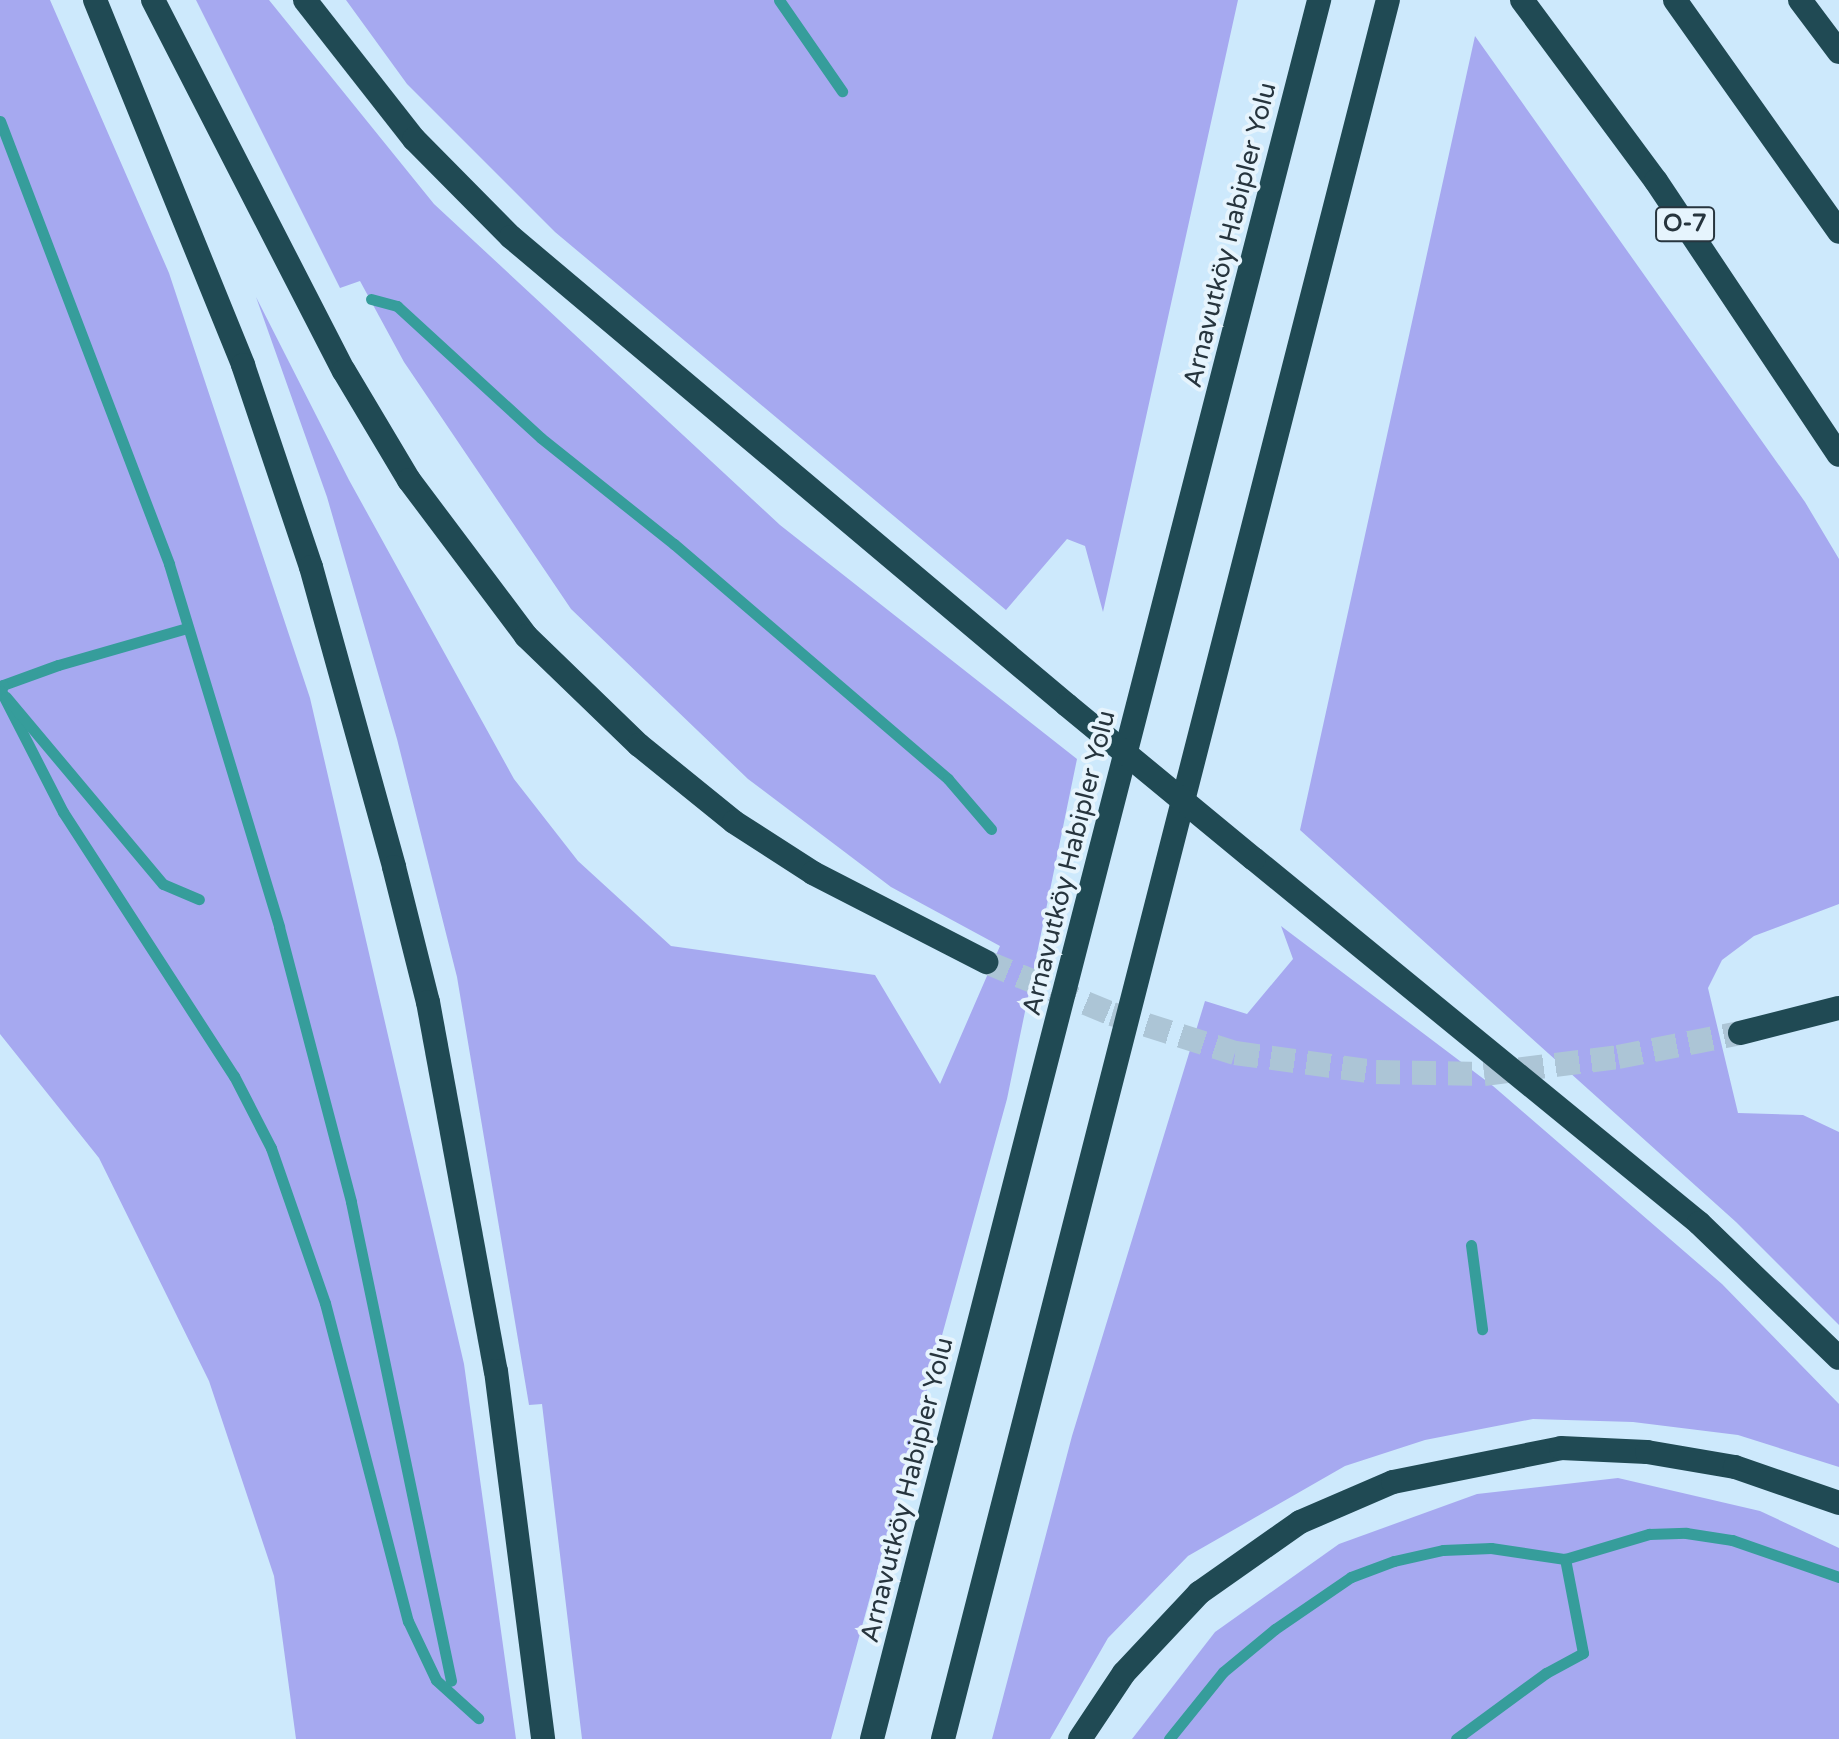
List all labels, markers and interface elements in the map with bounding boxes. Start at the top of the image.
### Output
street label: Arnavutköy Habipler Yolu [1177,79,1283,391]
road number: O-7 [1655,204,1715,244]
street label: Arnavutköy Habipler Yolu [1016,707,1122,1019]
street label: Arnavutköy Habipler Yolu [854,1334,960,1646]

